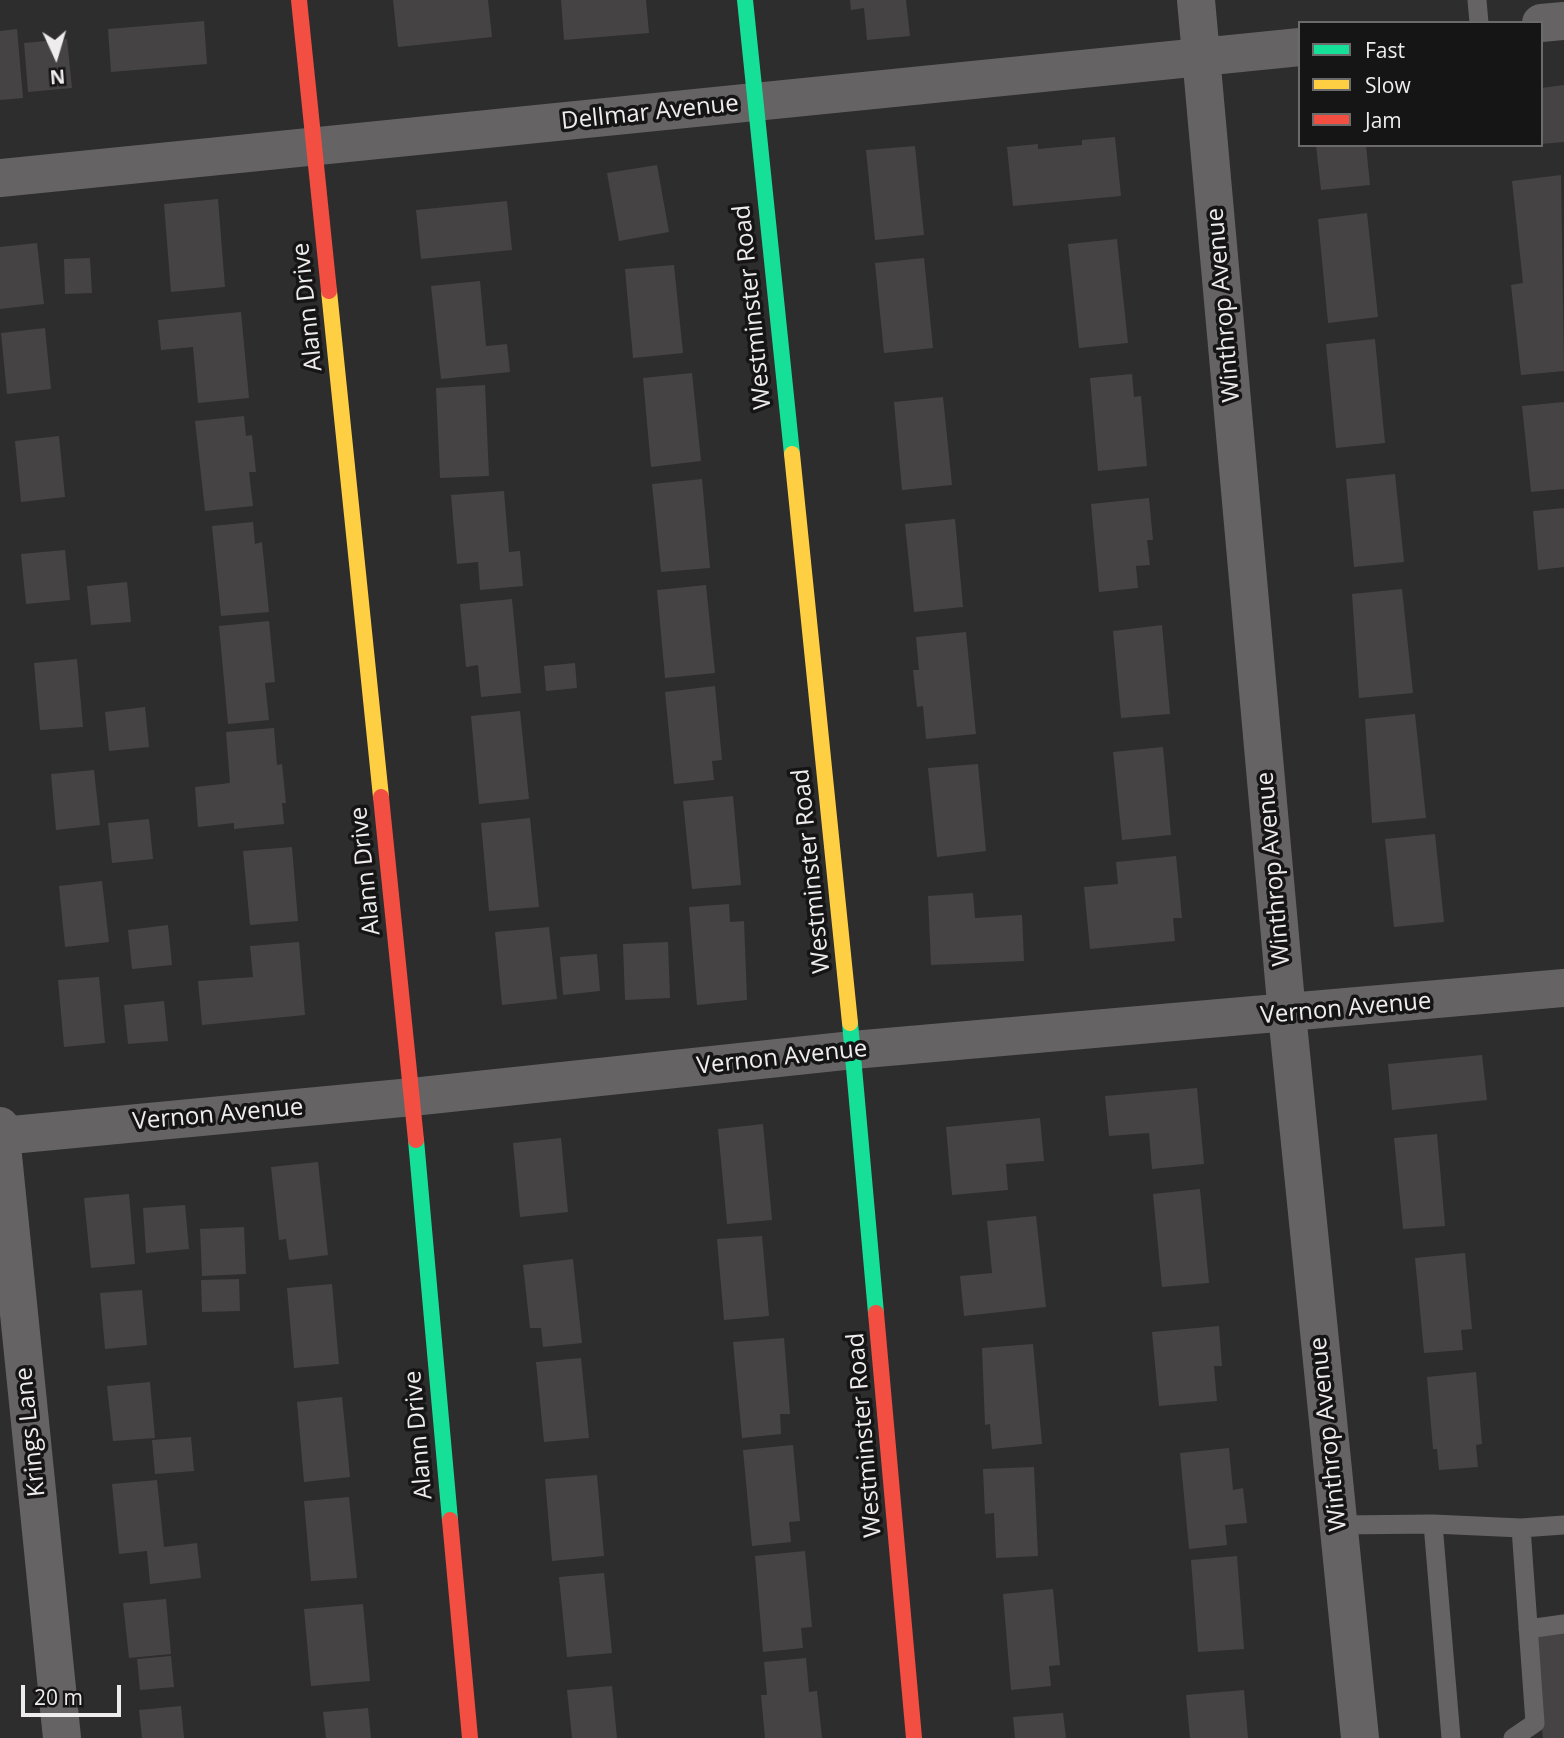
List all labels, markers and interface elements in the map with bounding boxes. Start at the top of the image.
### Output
north arrow [21,21,91,91]
legend [1298,21,1543,147]
text: Fast [1365,36,1405,64]
text: N [49,63,66,90]
text: Slow [1365,71,1411,99]
street label: Dellmar Avenue [560,89,740,137]
text: Jam [1365,106,1402,134]
street label: Westminster Road [728,203,778,411]
street label: Winthrop Avenue [1201,207,1247,403]
street label: Alann Drive [287,241,329,373]
street label: Westminster Road [787,767,837,975]
street label: Winthrop Avenue [1251,771,1297,967]
street label: Alann Drive [345,805,387,937]
street label: Vernon Avenue [1259,987,1433,1031]
street label: Vernon Avenue [695,1035,869,1081]
street label: Vernon Avenue [131,1093,305,1137]
street label: Westminster Road [842,1331,888,1539]
street label: Winthrop Avenue [1304,1336,1354,1532]
street label: Krings Lane [10,1366,52,1498]
street label: Alann Drive [399,1369,439,1501]
scale bar [24,1672,124,1716]
text: 20 m [34,1683,83,1711]

